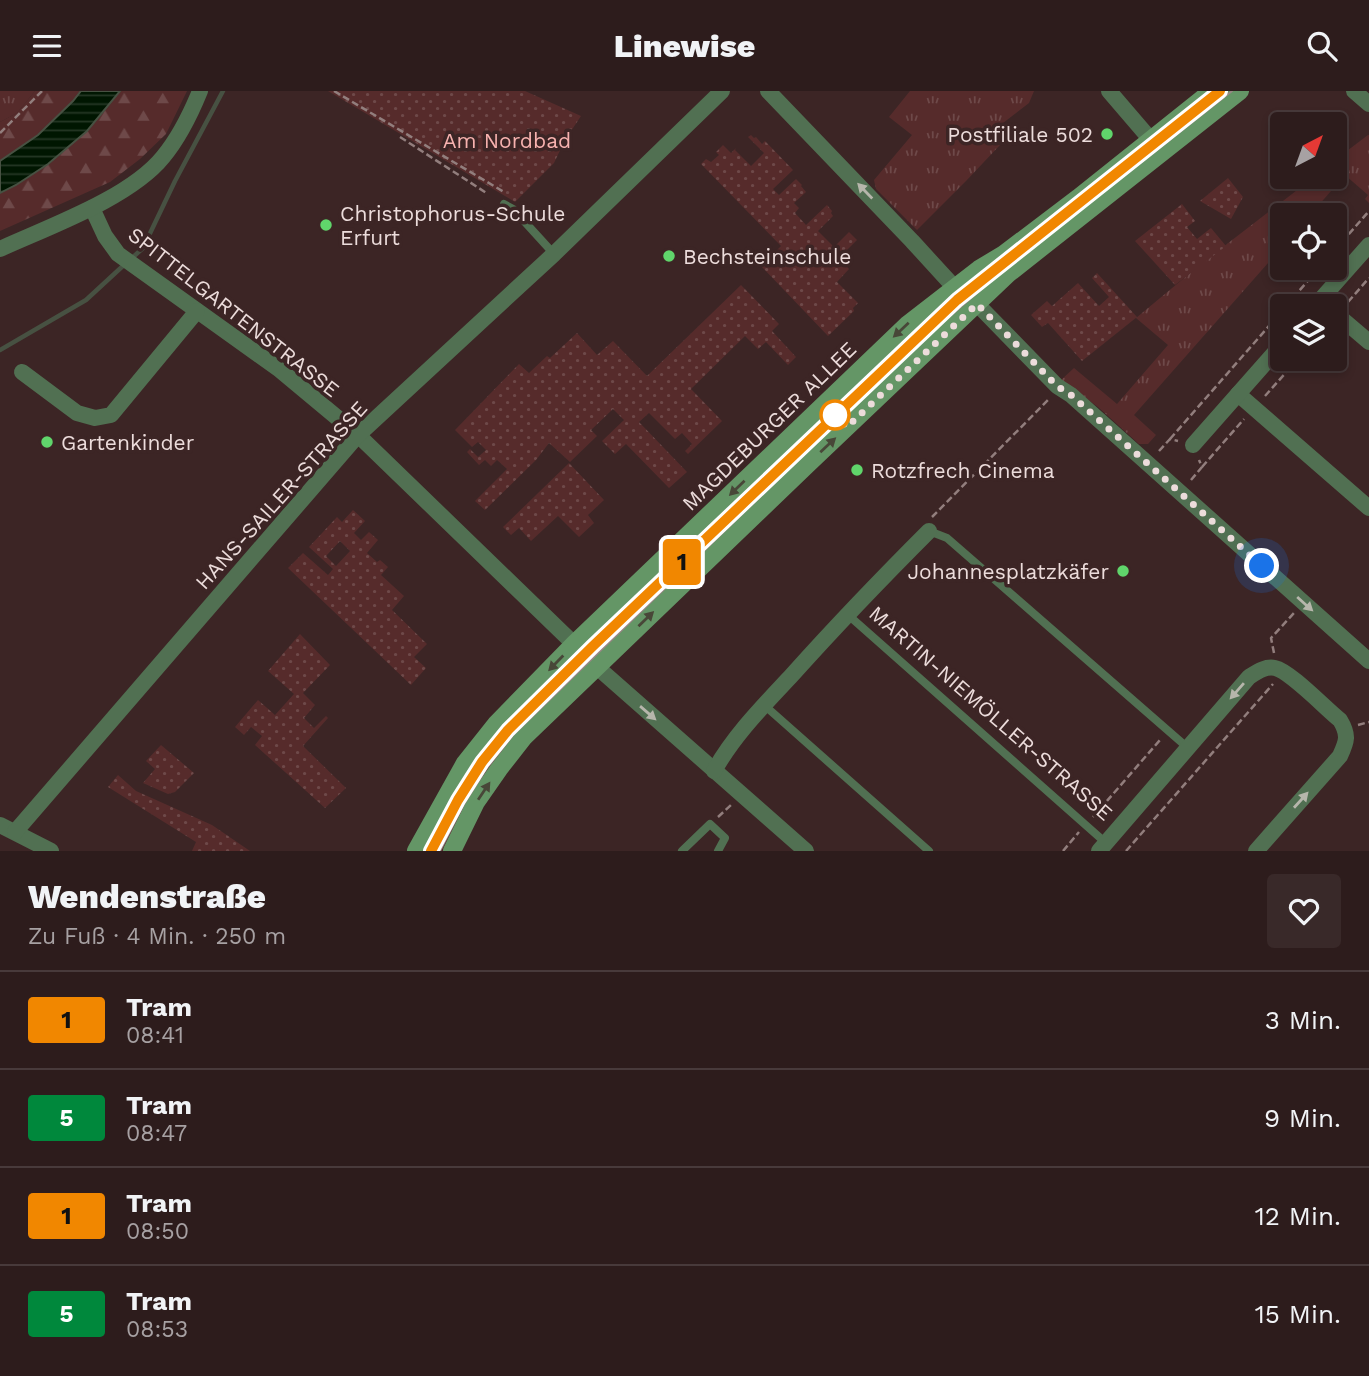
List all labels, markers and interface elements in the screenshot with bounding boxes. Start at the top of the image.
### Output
icon: menu [28,27,66,65]
text: Linewise [614,27,755,65]
icon: search [1303,27,1341,65]
north arrow [1270,112,1348,189]
map controls [1270,112,1347,371]
place label: Postfiliale 502 [947,122,1093,147]
marker: Postfiliale 502 [1099,126,1115,142]
park label: Am Nordbad [443,128,571,153]
one-way arrow [856,183,873,200]
place label: Christophorus-Schule Erfurt [340,201,565,250]
button: locate [1270,203,1347,280]
marker: Christophorus-Schule Erfurt [318,217,334,233]
street label: SPITTELGARTENSTRASSE [123,222,345,402]
place label: Bechsteinschule [683,244,851,269]
marker: Bechsteinschule [661,248,677,264]
button: layers [1270,294,1347,371]
one-way arrow [893,322,910,338]
street label: MAGDEBURGER ALLEE [677,336,861,516]
street label: HANS-SAILER-STRASSE [190,396,372,594]
unlabelled marker [820,400,850,430]
place label: Gartenkinder [61,430,195,455]
marker: Gartenkinder [39,434,55,450]
one-way arrow [819,437,836,453]
place label: Rotzfrech Cinema [871,458,1055,483]
marker: Rotzfrech Cinema [849,462,865,478]
one-way arrow [729,480,746,497]
line badge: 1 [659,539,705,585]
text: 1 [677,548,687,576]
your location [1244,548,1279,583]
place label: Johannesplatzkäfer [907,559,1109,584]
marker: Johannesplatzkäfer [1115,563,1131,579]
one-way arrow [1296,596,1314,612]
street label: MARTIN-NIEMÖLLER-STRASSE [864,600,1118,826]
one-way arrow [637,612,654,628]
one-way arrow [547,654,564,671]
one-way arrow [1230,681,1245,699]
one-way arrow [639,705,657,721]
one-way arrow [477,782,491,800]
one-way arrow [1293,791,1309,809]
button: heart [1267,874,1341,948]
text: Wendenstraße [28,877,266,916]
text: Zu Fuß · 4 Min. · 250 m [28,923,286,950]
text: Tram [126,992,192,1022]
text: 3 Min. [1265,1005,1341,1035]
text: 1 [61,1006,72,1034]
text: 08:41 [126,1022,184,1049]
text: Tram [126,1090,192,1120]
text: 9 Min. [1264,1103,1341,1133]
text: 5 [60,1104,74,1132]
text: 08:47 [126,1120,187,1147]
text: Tram [126,1188,192,1218]
text: 12 Min. [1255,1201,1341,1231]
text: 1 [61,1202,72,1230]
text: 08:50 [126,1218,189,1245]
text: Tram [126,1286,192,1316]
text: 15 Min. [1255,1299,1341,1329]
text: 5 [60,1300,74,1328]
text: 08:53 [126,1316,188,1343]

